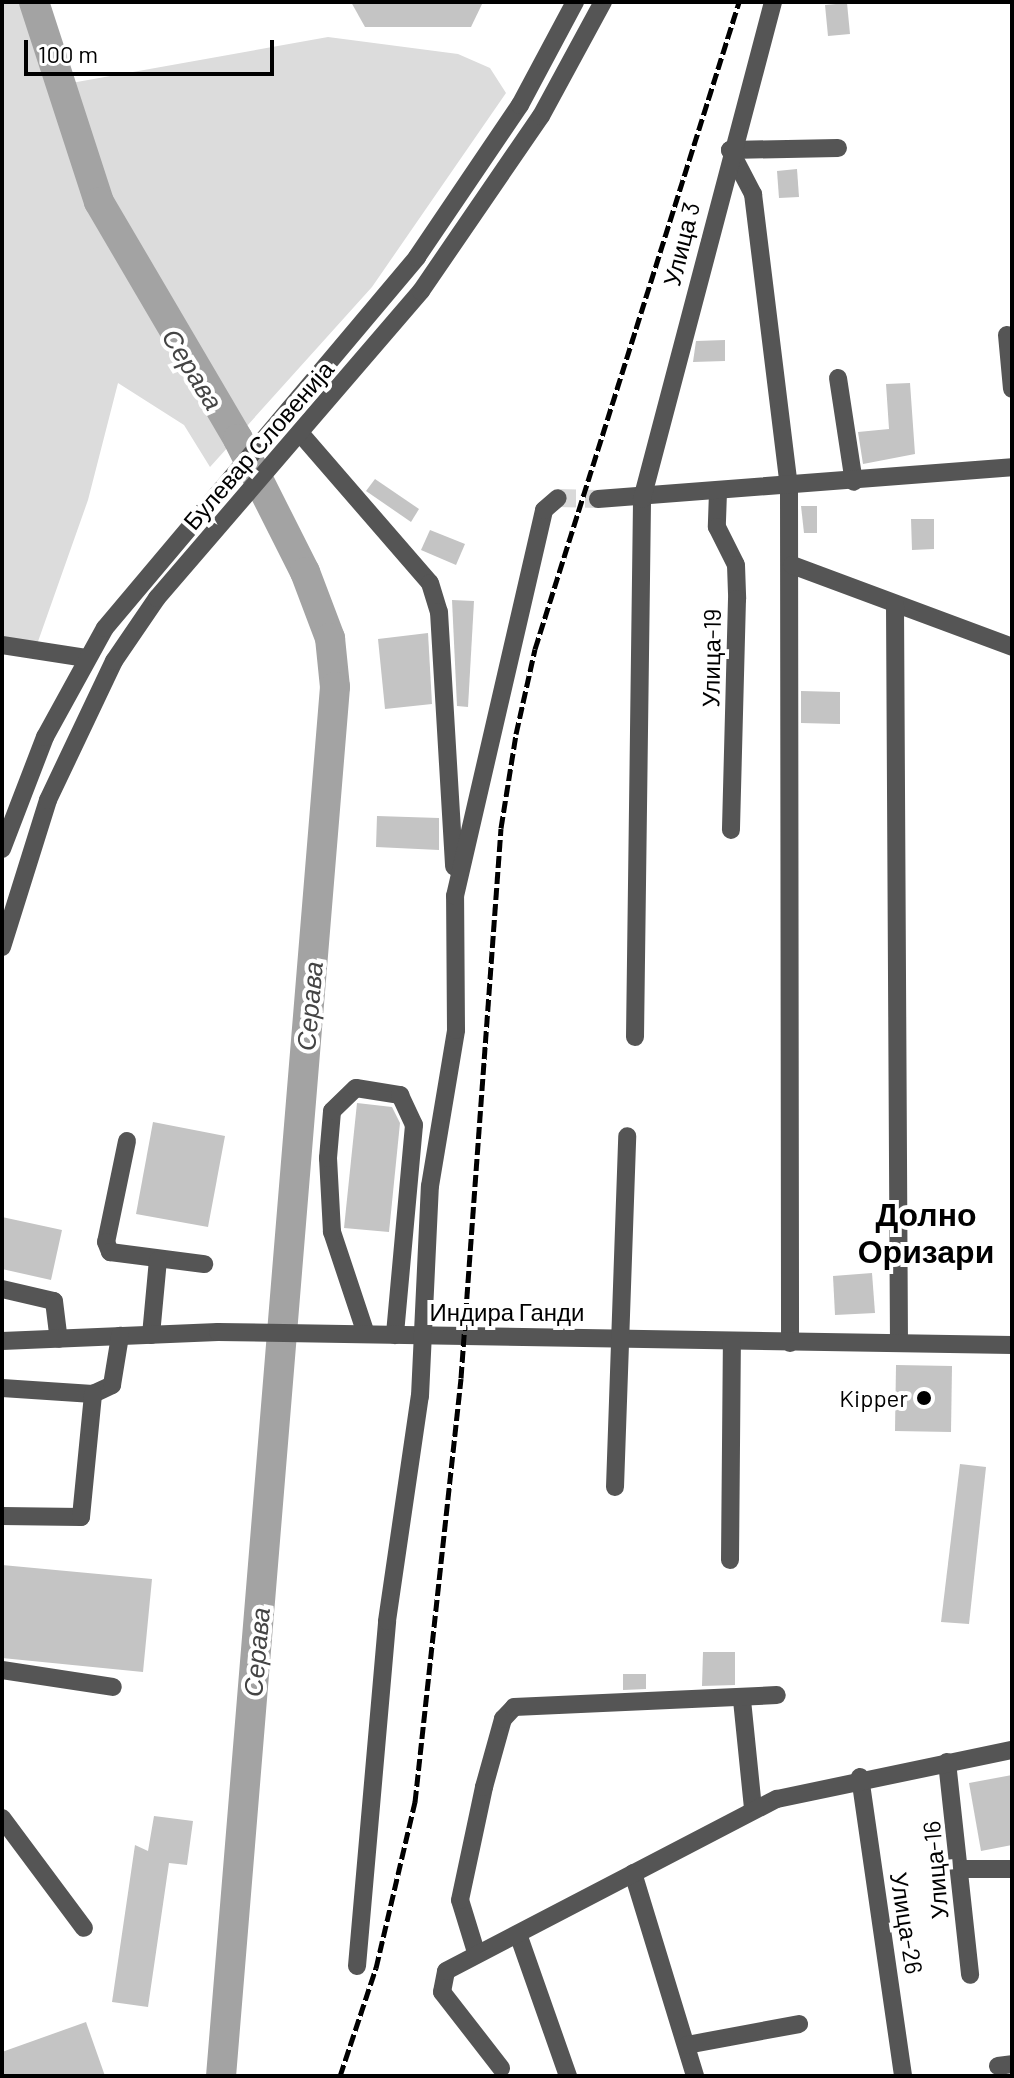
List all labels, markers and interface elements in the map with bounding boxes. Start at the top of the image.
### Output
scale bar [28,24,278,74]
text: 100 m [38,39,98,68]
street label: Улица 3 [657,199,705,289]
water label: Серава [156,323,230,415]
street label: Булевар Словенија [177,355,339,535]
street label: Улица-19 [696,609,726,707]
water label: Серава [290,960,328,1052]
district label: Долно Оризари [858,1195,994,1270]
street label: Индира Ганди [429,1298,585,1326]
place label: Kipper [839,1384,908,1412]
marker: Kipper [915,1389,933,1407]
water label: Серава [237,1606,275,1698]
street label: Улица-16 [916,1820,954,1920]
street label: Улица-26 [885,1870,929,1976]

